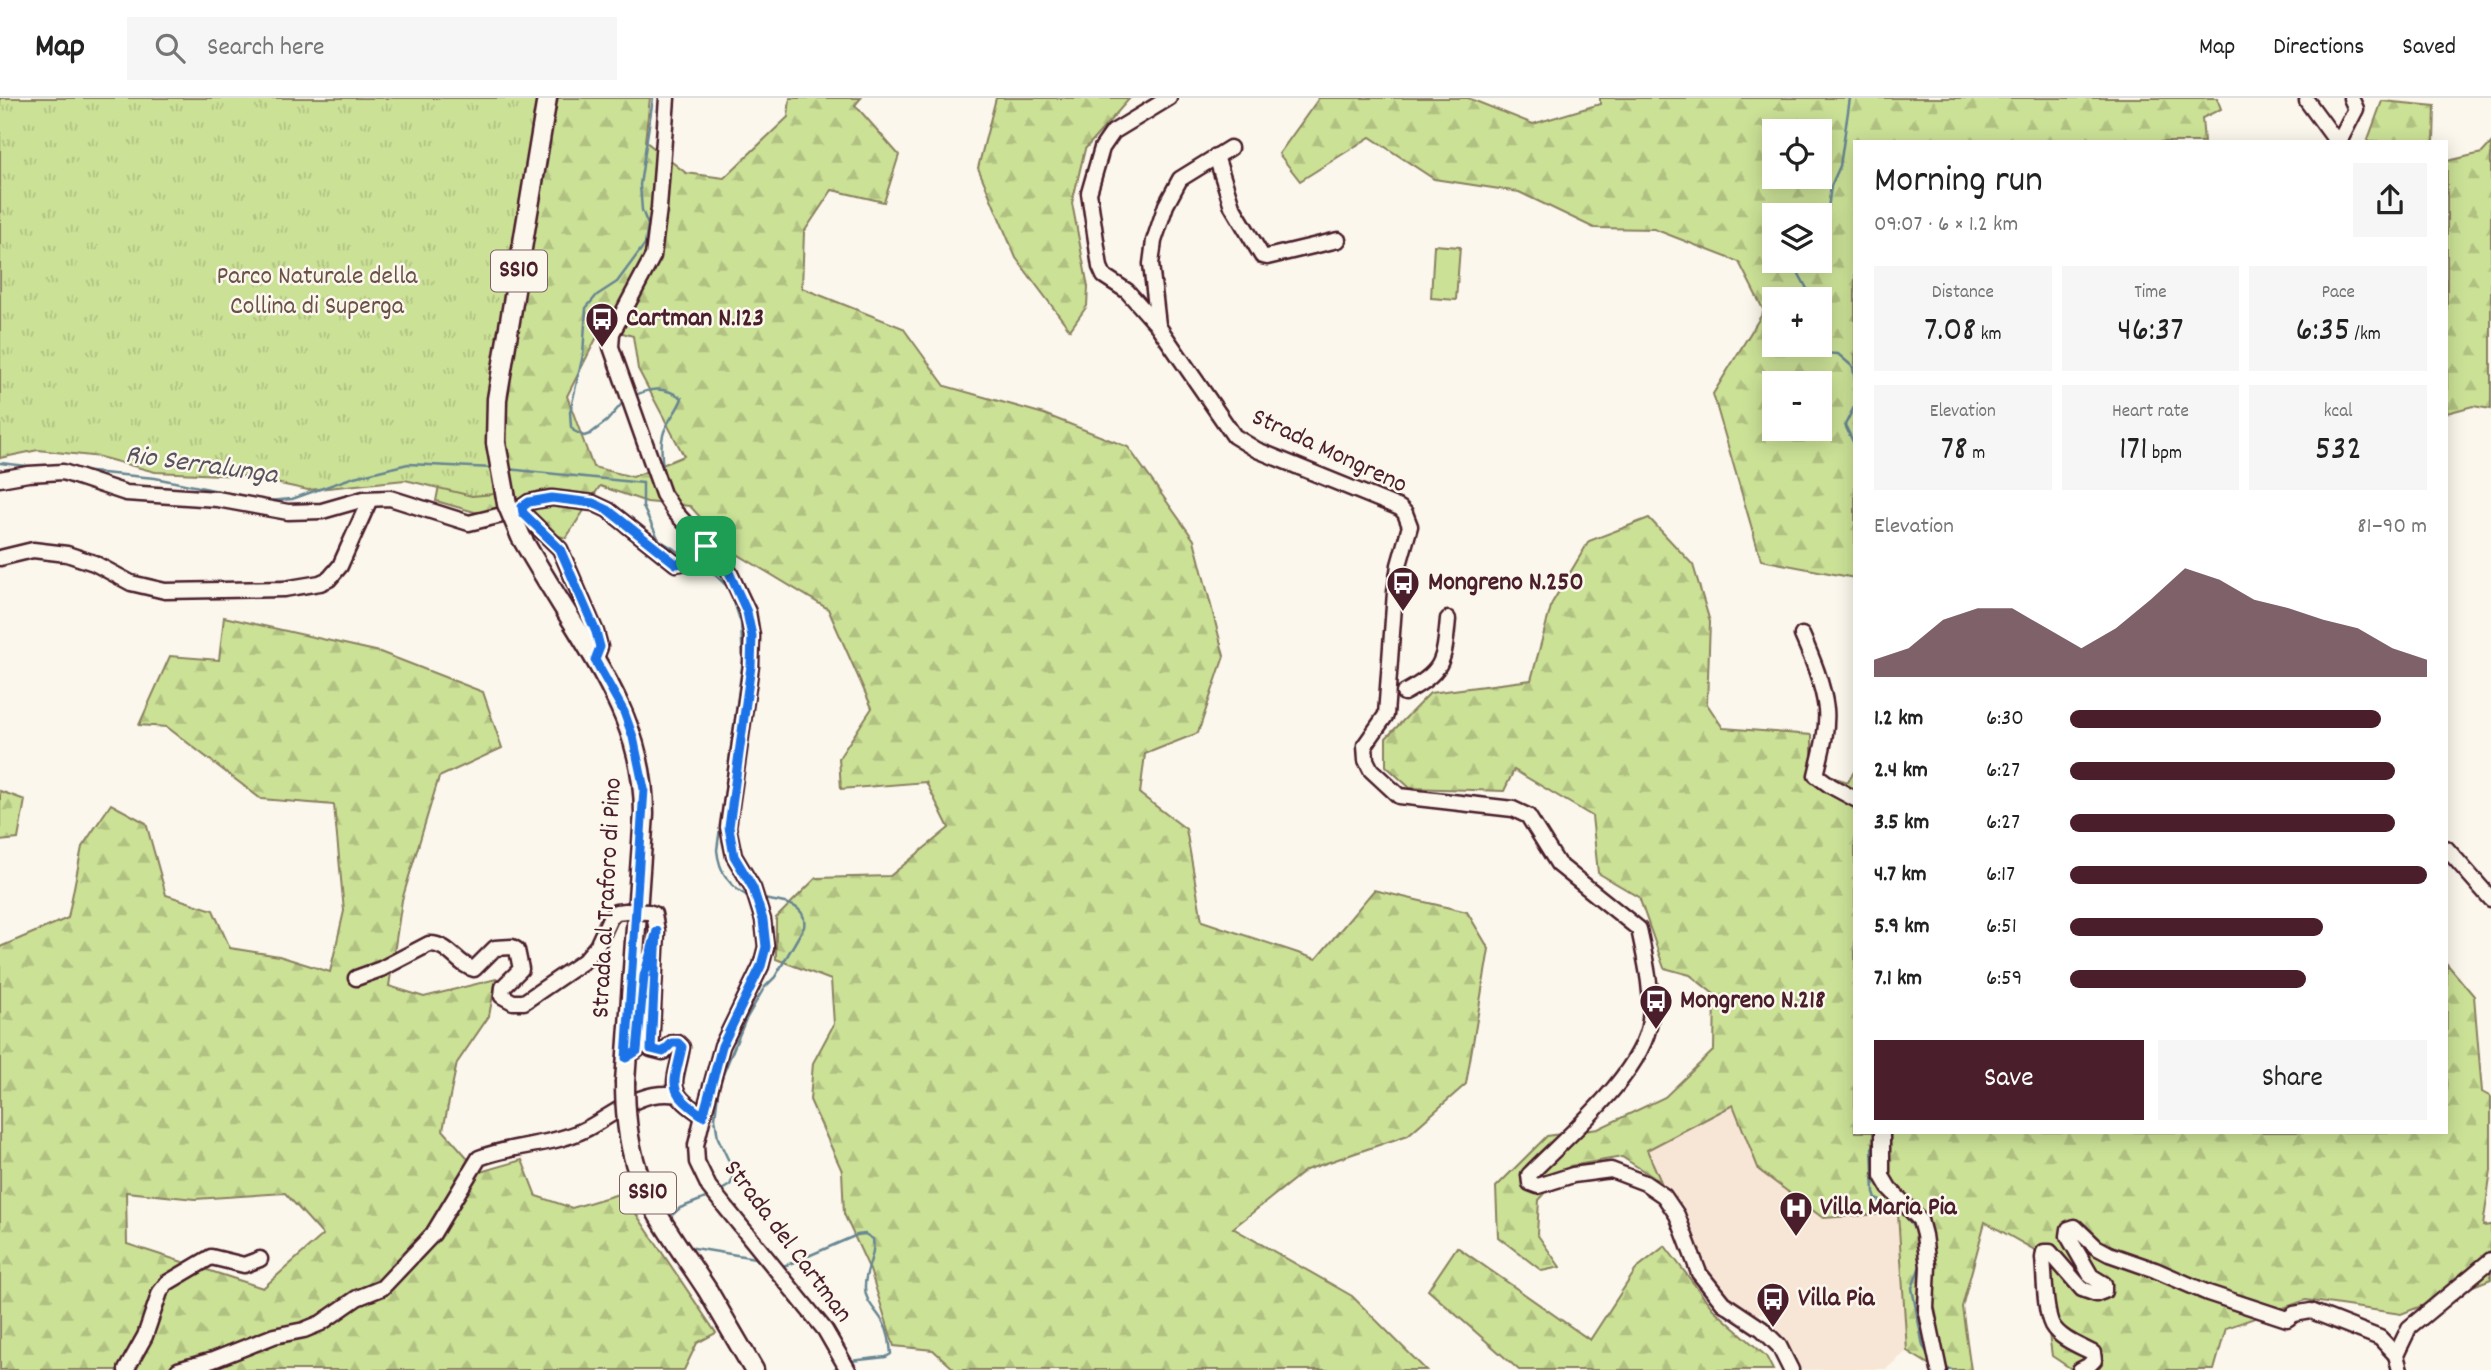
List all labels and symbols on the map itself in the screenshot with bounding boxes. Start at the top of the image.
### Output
road number: SS10 [491,251,547,292]
park label: Parco Naturale della Collina di Superga [216,259,418,326]
bus stop icon: Cartman N.123 [583,300,621,349]
place label: Cartman N.123 [626,301,764,338]
street label: Strada Mongreno [1245,400,1413,504]
water label: Rio Serralunga [122,437,282,498]
pin [676,516,736,576]
bus stop icon: Mongreno N.250 [1384,564,1422,613]
place label: Mongreno N.250 [1428,565,1584,602]
street label: Strada al Traforo di Pino [583,777,633,1019]
bus stop icon: Mongreno N.218 [1637,982,1675,1031]
place label: Mongreno N.218 [1680,983,1825,1020]
street label: Strada del Cartman [713,1153,861,1331]
road number: SS10 [620,1172,676,1213]
hospital icon: Villa Maria Pia [1777,1189,1815,1238]
place label: Villa Maria Pia [1820,1190,1957,1227]
bus stop icon: Villa Pia [1754,1280,1792,1329]
place label: Villa Pia [1798,1281,1875,1318]

